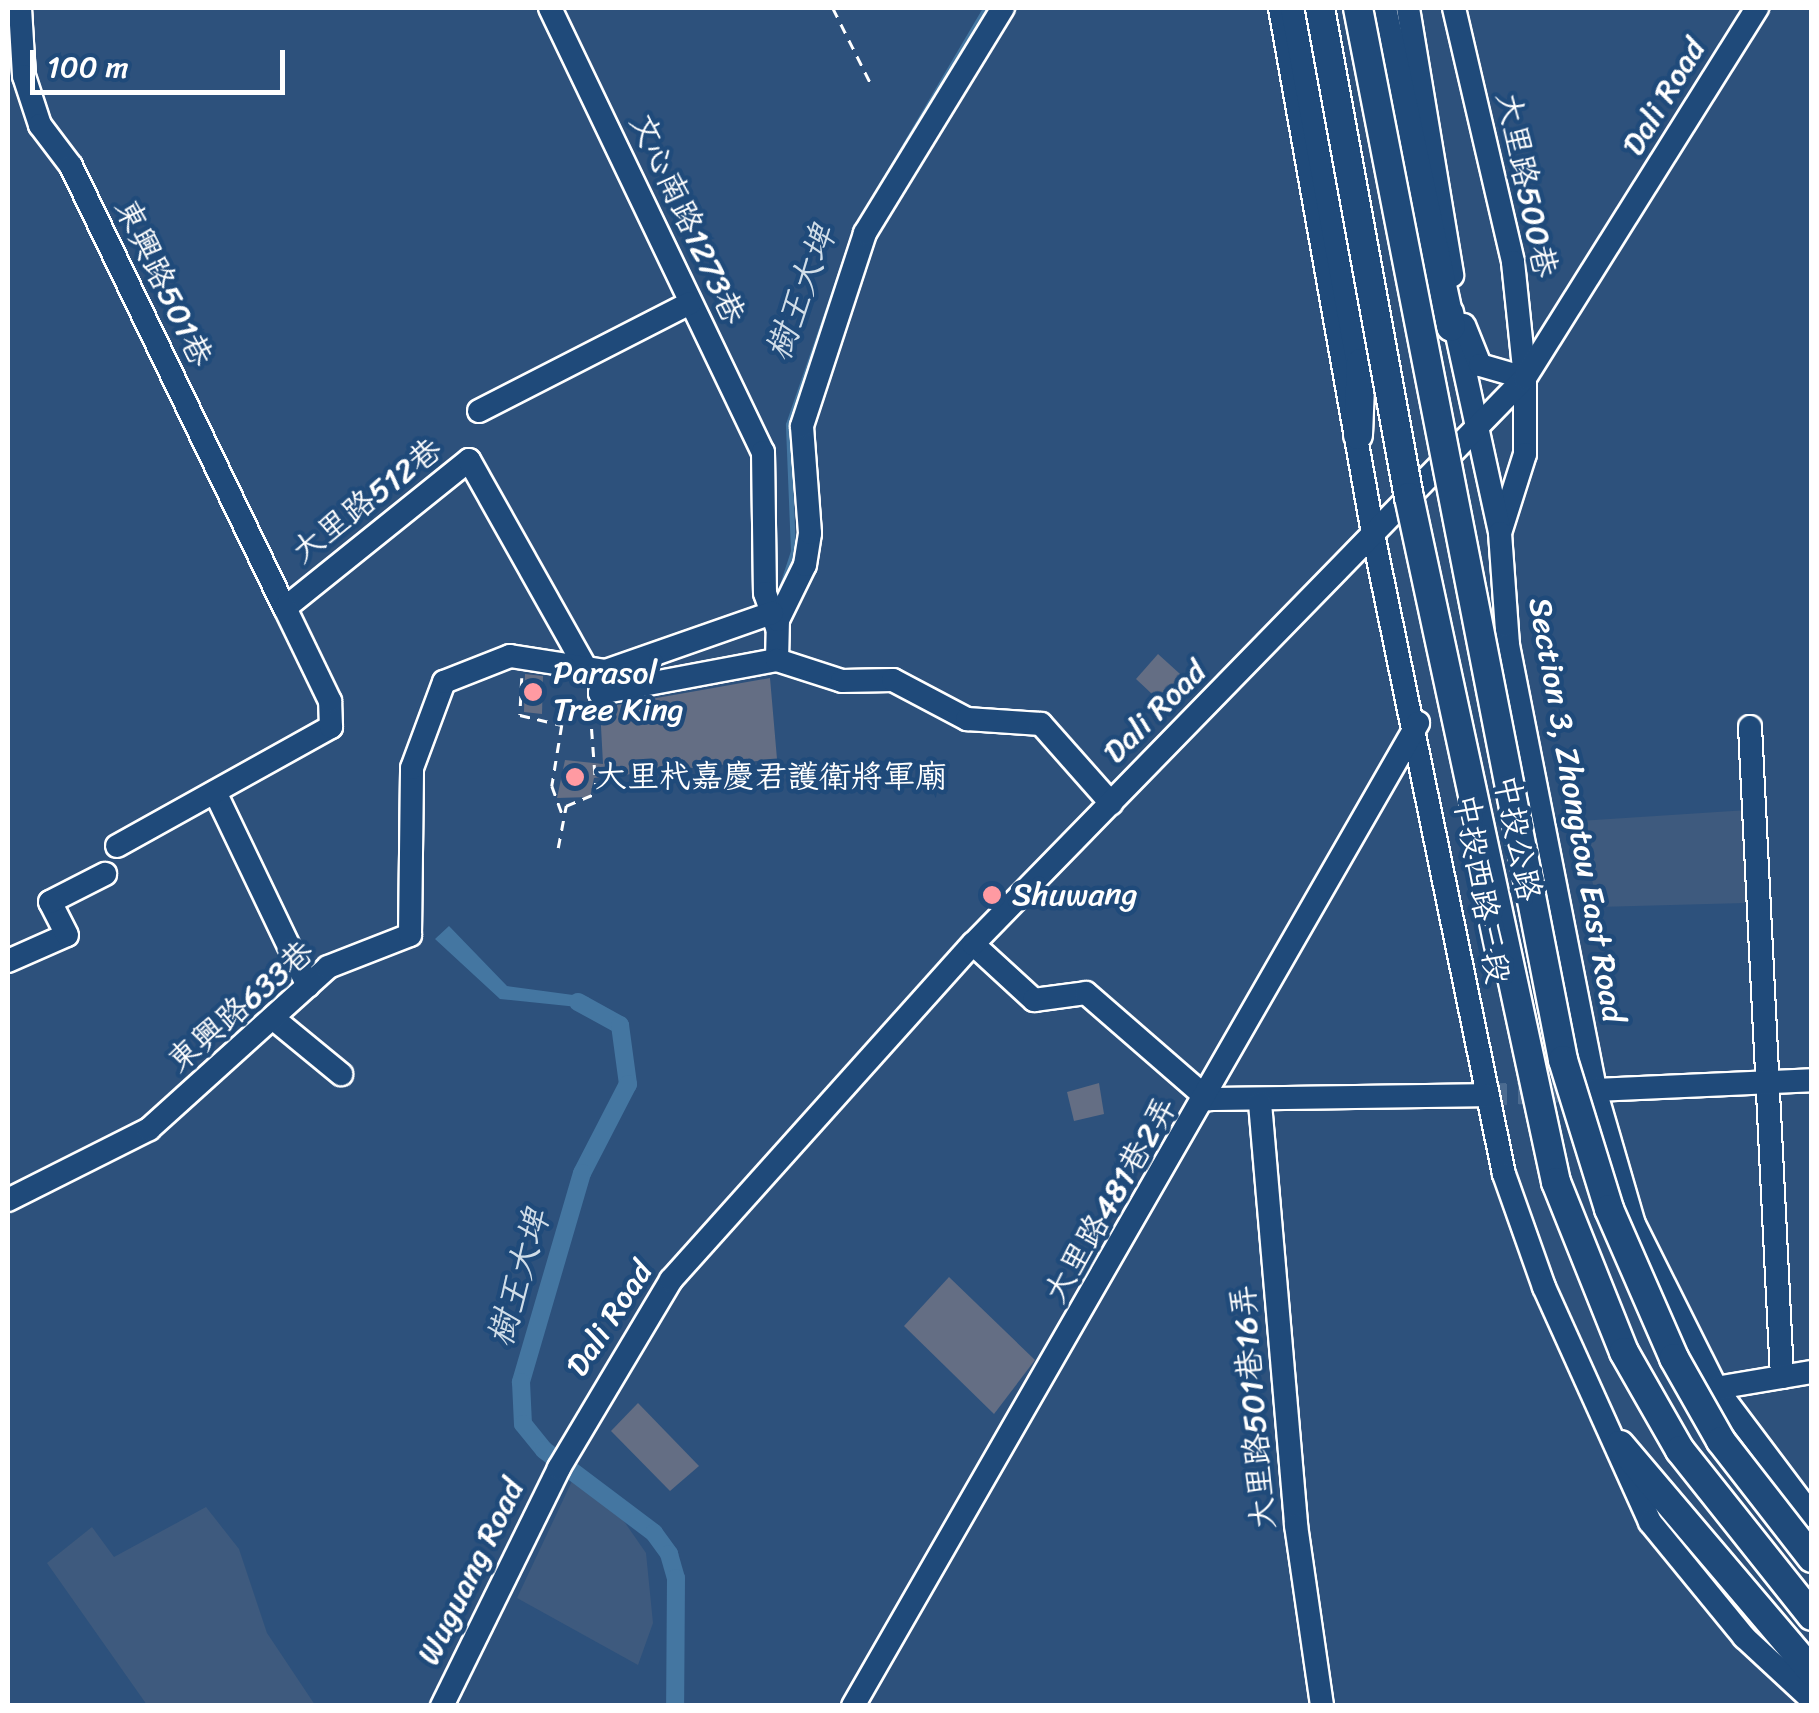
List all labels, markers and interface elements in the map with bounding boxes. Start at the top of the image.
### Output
scale bar [35,30,290,92]
street label: Dali Road [1614,31,1714,163]
text: 100 m [47,40,129,94]
street label: 大里路500巷 [1488,89,1564,281]
street label: 文心南路1273巷 [621,108,753,330]
street label: 東興路501巷 [106,193,220,373]
water label: 樹王大埤 [756,220,844,366]
street label: 大里路512巷 [284,431,450,571]
street label: Section 3, Zhongtou East Road [1520,594,1632,1026]
street label: Dali Road [1095,652,1215,772]
place label: Parasol Tree King [553,655,684,730]
marker: Parasol Tree King [522,681,544,703]
place label: 大里杙嘉慶君護衛將軍廟 [595,758,947,796]
marker: 大里杙嘉慶君護衛將軍廟 [564,766,586,788]
street label: 中投公路 [1486,772,1548,904]
street label: 中投西路三段 [1445,791,1517,987]
place label: Shuwang [1012,876,1138,914]
marker: Shuwang [981,884,1003,906]
street label: 東興路633巷 [160,933,322,1081]
street label: 大里路481巷2弄 [1037,1090,1185,1310]
water label: 樹王大埤 [479,1205,557,1351]
street label: Dali Road [558,1254,662,1384]
street label: 大里路501巷16弄 [1224,1283,1284,1531]
street label: Wuguang Road [410,1473,532,1671]

